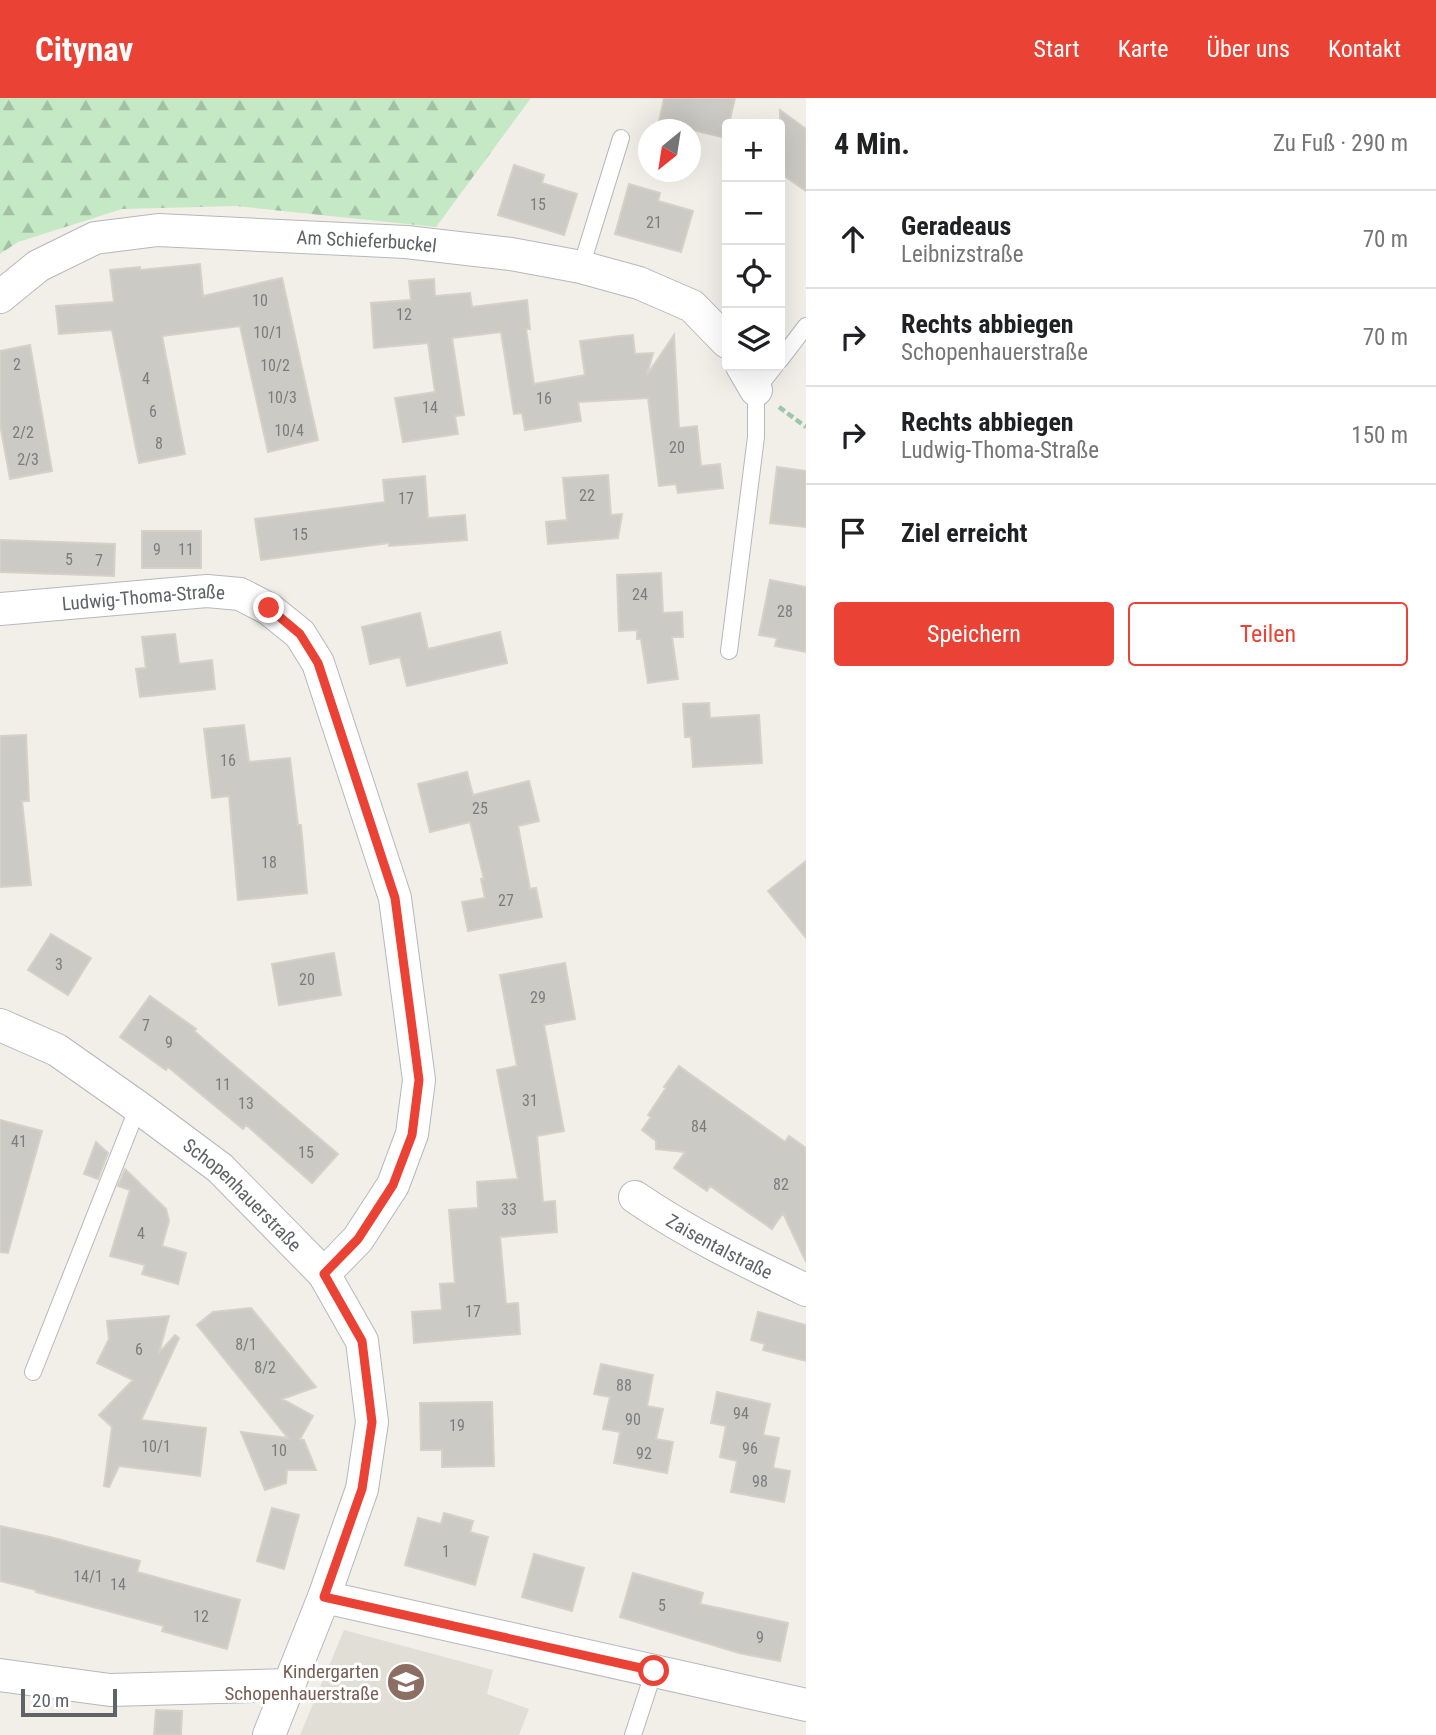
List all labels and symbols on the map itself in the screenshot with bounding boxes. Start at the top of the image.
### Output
north arrow [638,119,701,182]
house number: 15 [530,195,546,214]
house number: 21 [646,213,662,232]
street label: Am Schieferbuckel [296,225,438,257]
house number: 10 [252,291,268,310]
house number: 12 [396,305,412,324]
house number: 10/1 [253,323,283,342]
house number: 2 [13,355,21,374]
house number: 10/2 [260,356,290,375]
house number: 4 [142,369,150,388]
house number: 10/3 [267,388,297,407]
house number: 16 [536,389,552,408]
house number: 14 [422,398,438,417]
house number: 6 [149,402,157,421]
house number: 10/4 [274,421,304,440]
house number: 2/2 [12,423,34,442]
house number: 8 [155,434,163,453]
house number: 20 [669,438,685,457]
house number: 2/3 [17,450,39,469]
house number: 22 [579,486,595,505]
house number: 17 [398,489,414,508]
house number: 15 [292,525,308,544]
house number: 9 [153,540,161,559]
house number: 11 [178,540,194,559]
house number: 5 [65,550,73,569]
house number: 7 [95,551,103,570]
street label: Ludwig-Thoma-Straße [61,579,226,615]
house number: 24 [632,585,648,604]
route end [253,592,284,623]
house number: 28 [777,602,793,621]
house number: 16 [220,751,236,770]
house number: 25 [472,799,488,818]
house number: 18 [261,853,277,872]
house number: 27 [498,891,514,910]
house number: 3 [55,955,63,974]
house number: 20 [299,970,315,989]
house number: 29 [530,988,546,1007]
house number: 7 [142,1016,150,1035]
house number: 9 [165,1033,173,1052]
house number: 11 [215,1075,231,1094]
house number: 31 [522,1091,538,1110]
house number: 13 [238,1094,254,1113]
house number: 84 [691,1117,707,1136]
house number: 41 [11,1132,27,1151]
street label: Schopenhauerstraße [179,1133,307,1256]
house number: 15 [298,1143,314,1162]
house number: 82 [773,1175,789,1194]
house number: 33 [501,1200,517,1219]
street label: Zaisentalstraße [662,1209,776,1284]
house number: 4 [137,1224,145,1243]
house number: 17 [465,1302,481,1321]
house number: 8/1 [235,1335,257,1354]
house number: 6 [135,1340,143,1359]
house number: 8/2 [254,1358,276,1377]
house number: 88 [616,1376,632,1395]
house number: 94 [733,1404,749,1423]
house number: 90 [625,1410,641,1429]
house number: 19 [449,1416,465,1435]
house number: 10/1 [141,1437,171,1456]
house number: 96 [742,1439,758,1458]
house number: 10 [271,1441,287,1460]
house number: 92 [636,1444,652,1463]
house number: 98 [752,1472,768,1491]
house number: 1 [442,1542,450,1561]
house number: 14/1 [73,1567,103,1586]
house number: 14 [110,1575,126,1594]
house number: 5 [658,1596,666,1615]
house number: 12 [193,1607,209,1626]
house number: 9 [756,1628,764,1647]
route start [638,1655,669,1686]
place label: Kindergarten Schopenhauerstraße [224,1660,379,1705]
school or university icon: Kindergarten Schopenhauerstraße [385,1661,427,1703]
scale bar [21,1686,117,1718]

